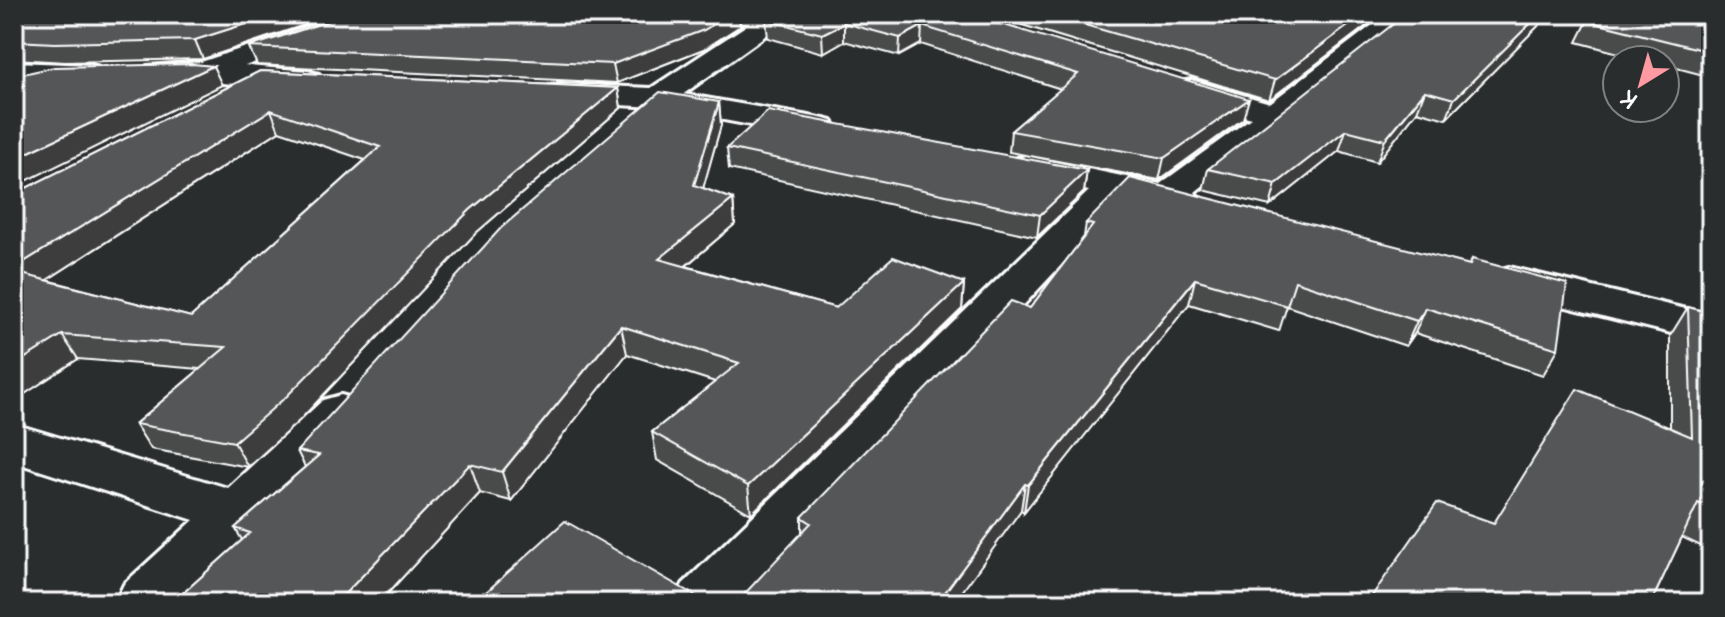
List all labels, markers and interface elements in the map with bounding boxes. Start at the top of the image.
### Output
north arrow [1601,44,1681,124]
text: K [1615,84,1643,114]

